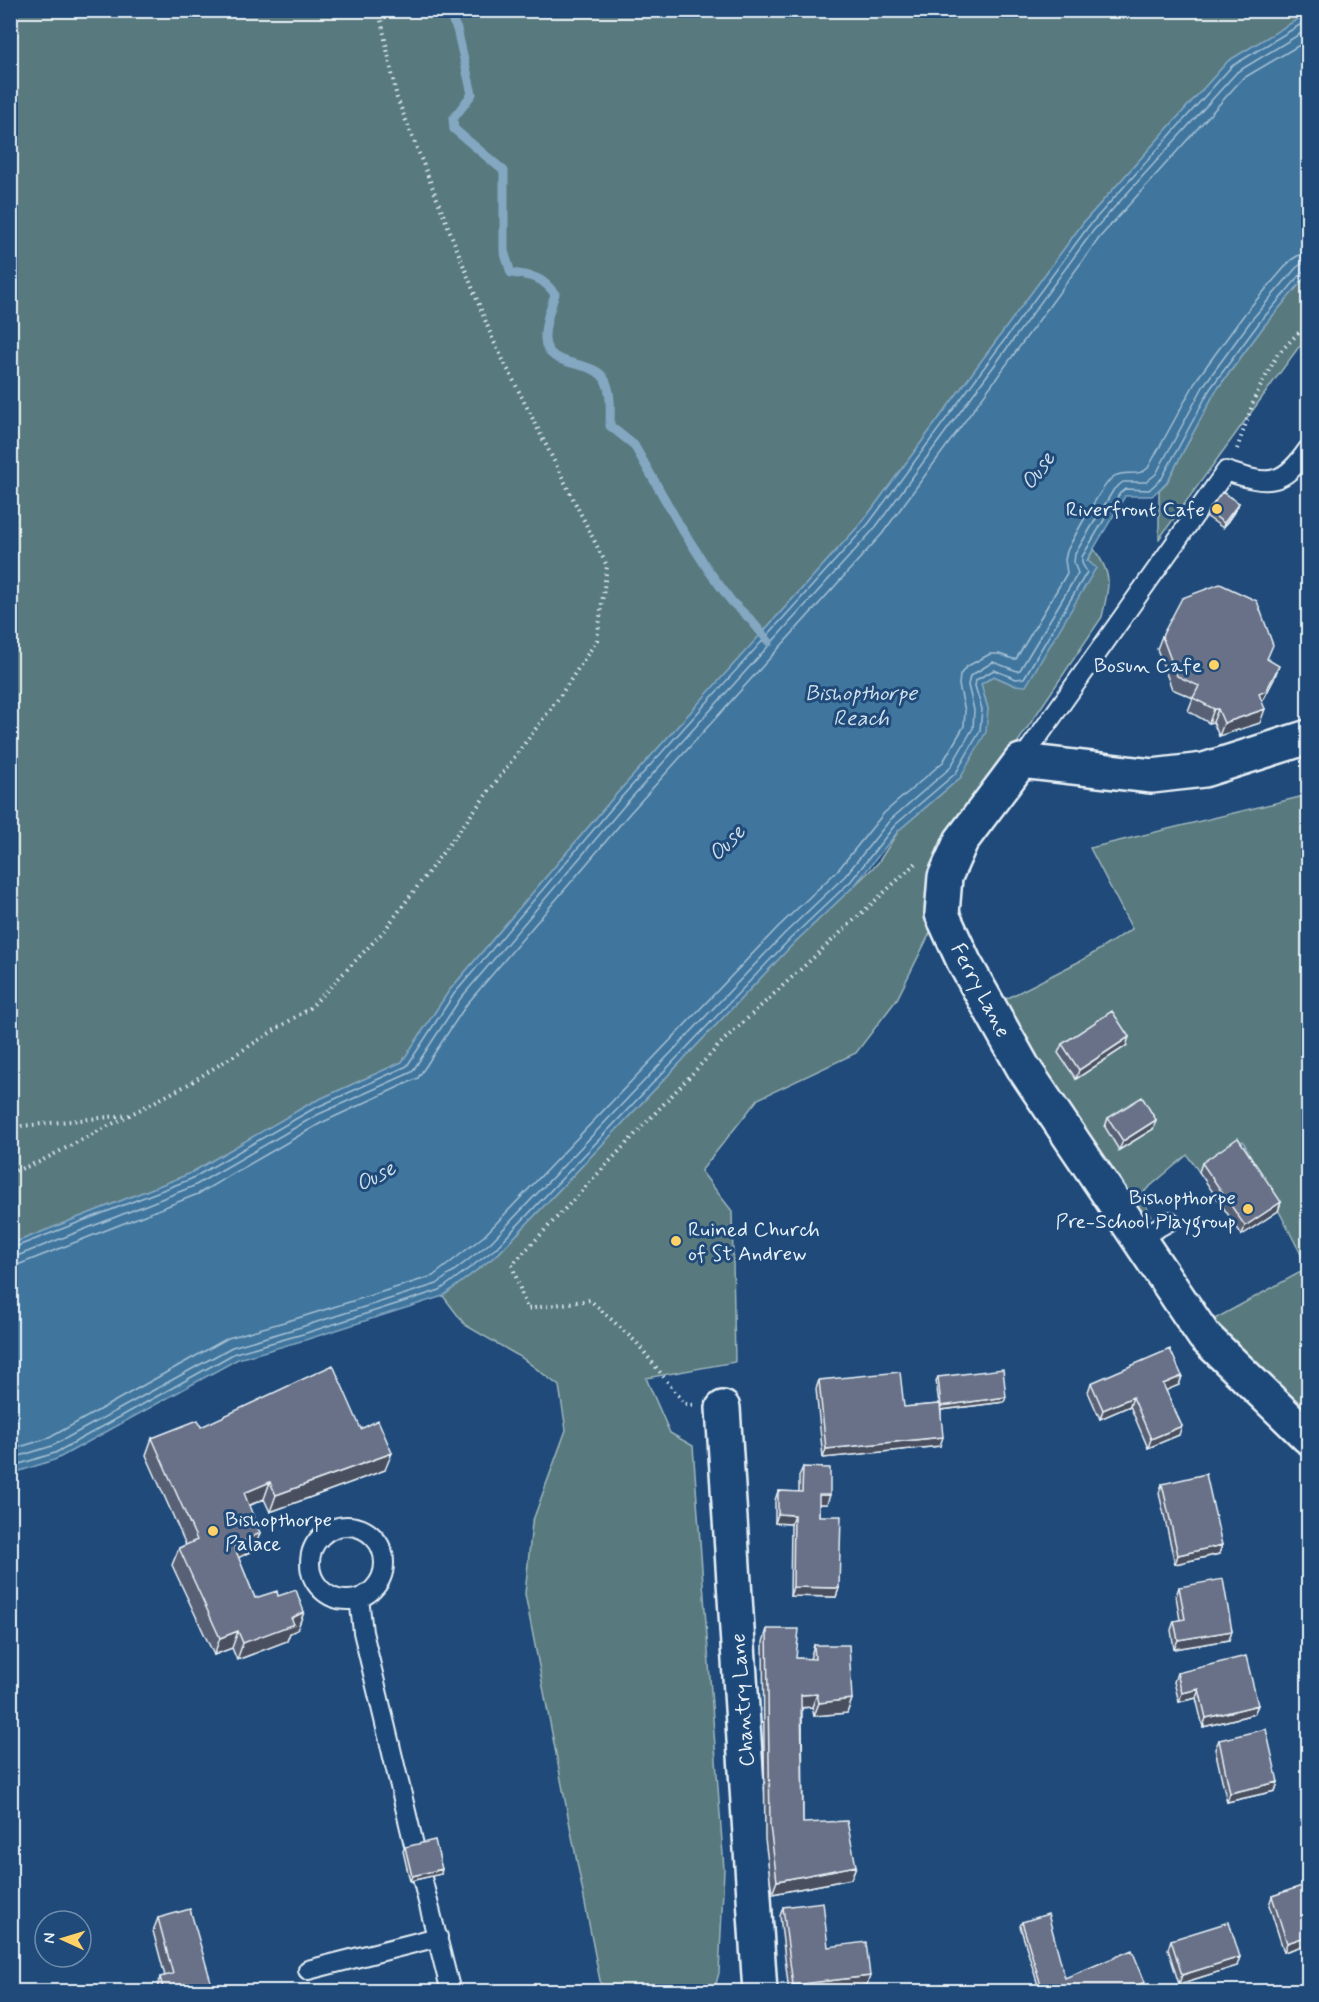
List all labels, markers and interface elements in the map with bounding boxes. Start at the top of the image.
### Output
water label: Ouse [1015,446,1063,496]
place label: Riverfront Cafe [1066,496,1205,524]
marker: Riverfront Cafe [1210,502,1224,516]
place label: Bosun Cafe [1094,652,1202,680]
marker: Bosun Cafe [1207,658,1221,672]
water label: Bishopthorpe Reach [805,680,918,733]
water label: Ouse [703,818,752,868]
street label: Ferry Lane [944,938,1017,1043]
water label: Ouse [351,1154,401,1199]
place label: Bishopthorpe Pre-School Playgroup [1056,1184,1236,1238]
marker: Bishopthorpe Pre-School Playgroup [1241,1202,1255,1216]
place label: Ruined Church of St Andrew [688,1216,820,1268]
marker: Ruined Church of St Andrew [669,1234,683,1248]
place label: Bishopthorpe Palace [225,1506,332,1558]
marker: Bishopthorpe Palace [206,1524,220,1538]
street label: Chantry Lane [724,1632,762,1768]
north arrow [33,1909,93,1969]
text: N [39,1932,60,1944]

